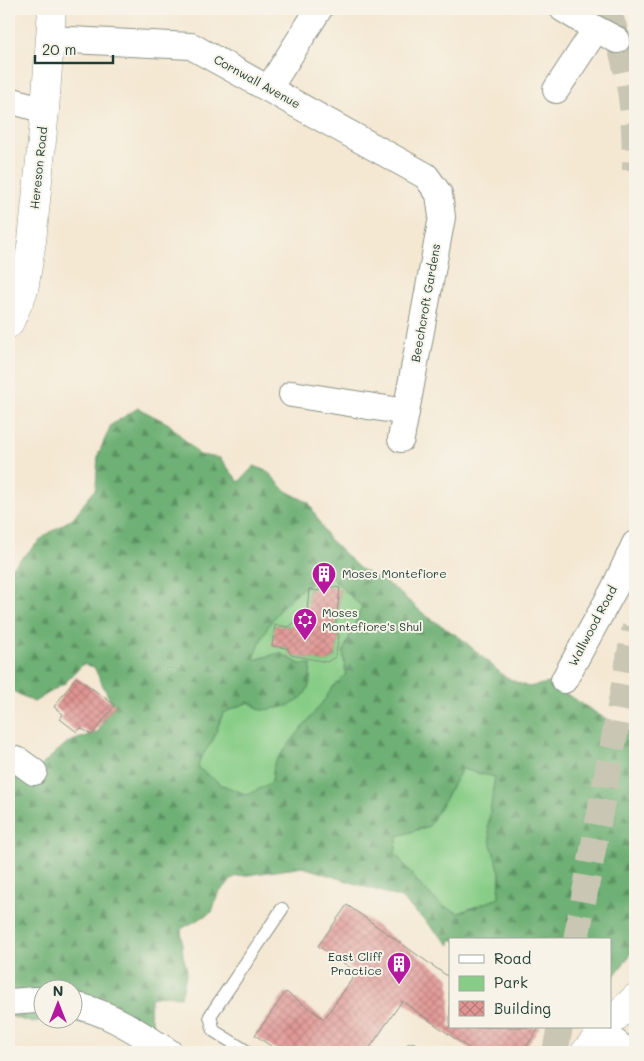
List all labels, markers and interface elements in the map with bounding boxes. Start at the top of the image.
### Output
scale bar [35,32,112,64]
text: 20 m [42,39,76,59]
street label: Cornwall Avenue [211,51,304,112]
street label: Hereson Road [26,126,50,210]
street label: Beechcroft Gardens [407,242,443,363]
building icon: Moses Montefiore [311,561,337,595]
place label: Moses Montefiore [342,565,447,581]
street label: Wallwood Road [564,582,620,669]
place label: Moses Montefiore's Shul [322,604,422,634]
synagogue icon: Moses Montefiore's Shul [292,607,318,641]
legend [449,938,612,1028]
place label: East Cliff Practice [328,948,382,978]
text: Road [494,948,531,968]
building icon: East Cliff Practice [386,951,412,985]
text: Park [494,972,528,992]
north arrow [32,978,82,1028]
text: N [53,981,63,1000]
text: Building [494,998,551,1018]

